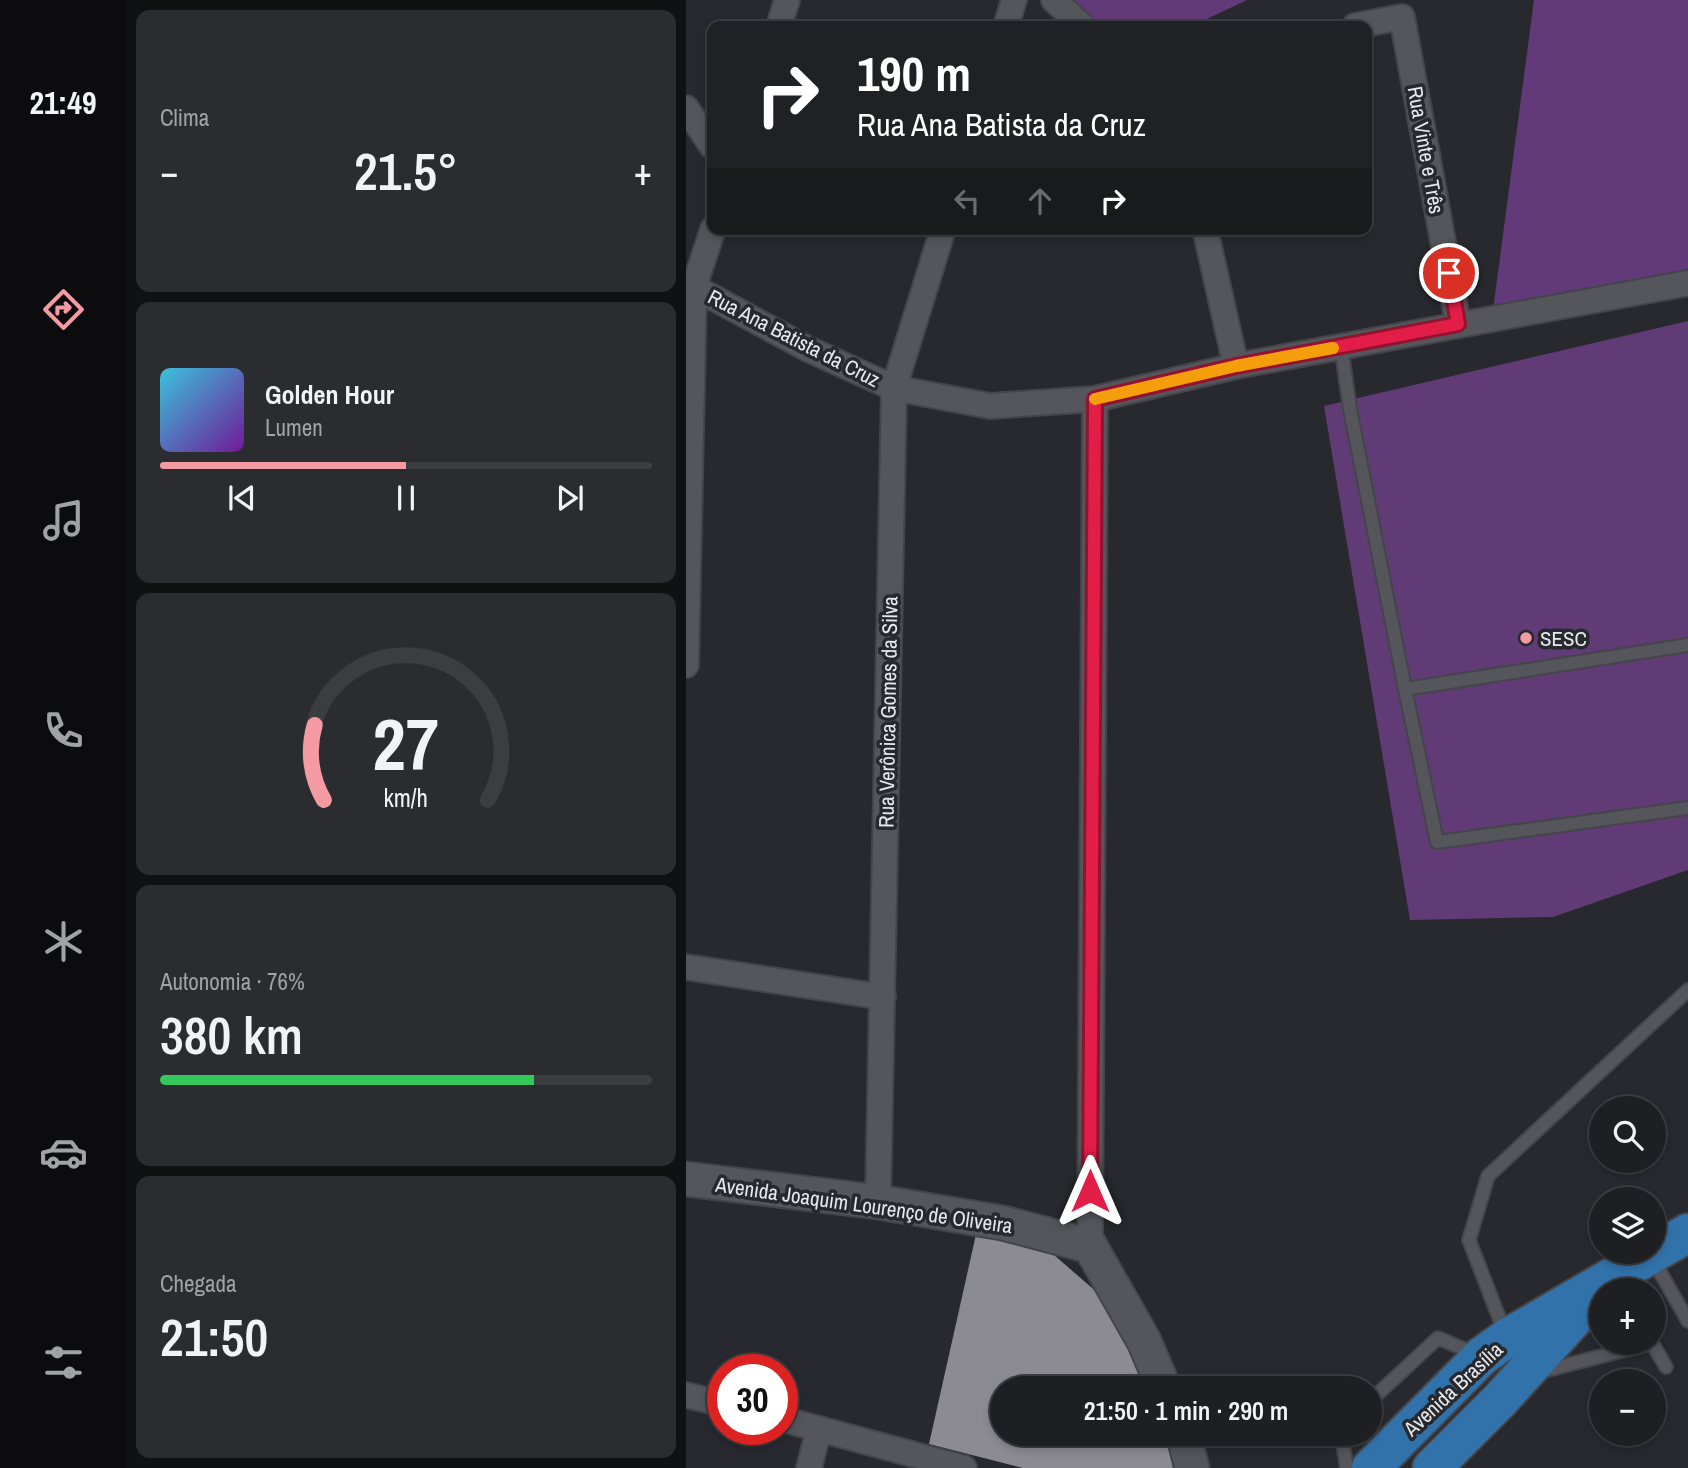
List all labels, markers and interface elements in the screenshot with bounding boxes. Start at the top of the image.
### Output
text: 190 m [857,40,971,106]
icon: right [742,49,833,140]
text: 21:49 [29,81,97,124]
street label: Rua Vinte e Três [1401,84,1451,216]
text: Clima [160,102,209,133]
text: Rua Ana Batista da Cruz [857,103,1146,146]
text: 21.5° [354,136,458,206]
text: − [160,146,178,197]
text: + [634,146,652,197]
icon: left [948,182,986,220]
icon: ahead [1021,182,1059,220]
icon: right [1094,182,1132,220]
pin [1419,243,1479,303]
icon: arrive [1430,254,1468,292]
street label: Rua Ana Batista da Cruz [703,282,885,394]
icon: directions [39,285,88,334]
text: Golden Hour [265,377,394,412]
text: Lumen [265,412,323,443]
icon: previous [223,479,261,517]
icon: pause [387,479,425,517]
icon: next [551,479,589,517]
icon: music [39,496,88,545]
street label: Rua Verônica Gomes da Silva [871,596,905,828]
place label: SESC [1540,624,1587,653]
marker: SESC [1518,630,1534,646]
text: 27 [373,695,439,793]
icon: phone [39,706,88,755]
text: km/h [384,781,428,815]
icon: climate [39,917,88,966]
text: Autonomia · 76% [160,966,305,997]
text: 380 km [160,1000,303,1070]
map controls [1589,1096,1666,1446]
button: search [1589,1096,1666,1173]
icon: car [39,1128,88,1177]
position arrow [1053,1154,1127,1228]
street label: Avenida Joaquim Lourenço de Oliveira [713,1170,1015,1240]
button: layers [1589,1187,1666,1264]
text: Chegada [160,1268,237,1299]
button: + [1589,1278,1666,1355]
text: 21:50 [160,1302,268,1372]
street label: Avenida Brasília [1396,1335,1509,1443]
icon: filters [39,1338,88,1387]
speed limit sign: 30 [707,1354,798,1445]
button: − [1589,1369,1666,1446]
text: 21:50 · 1 min · 290 m [1084,1393,1288,1428]

